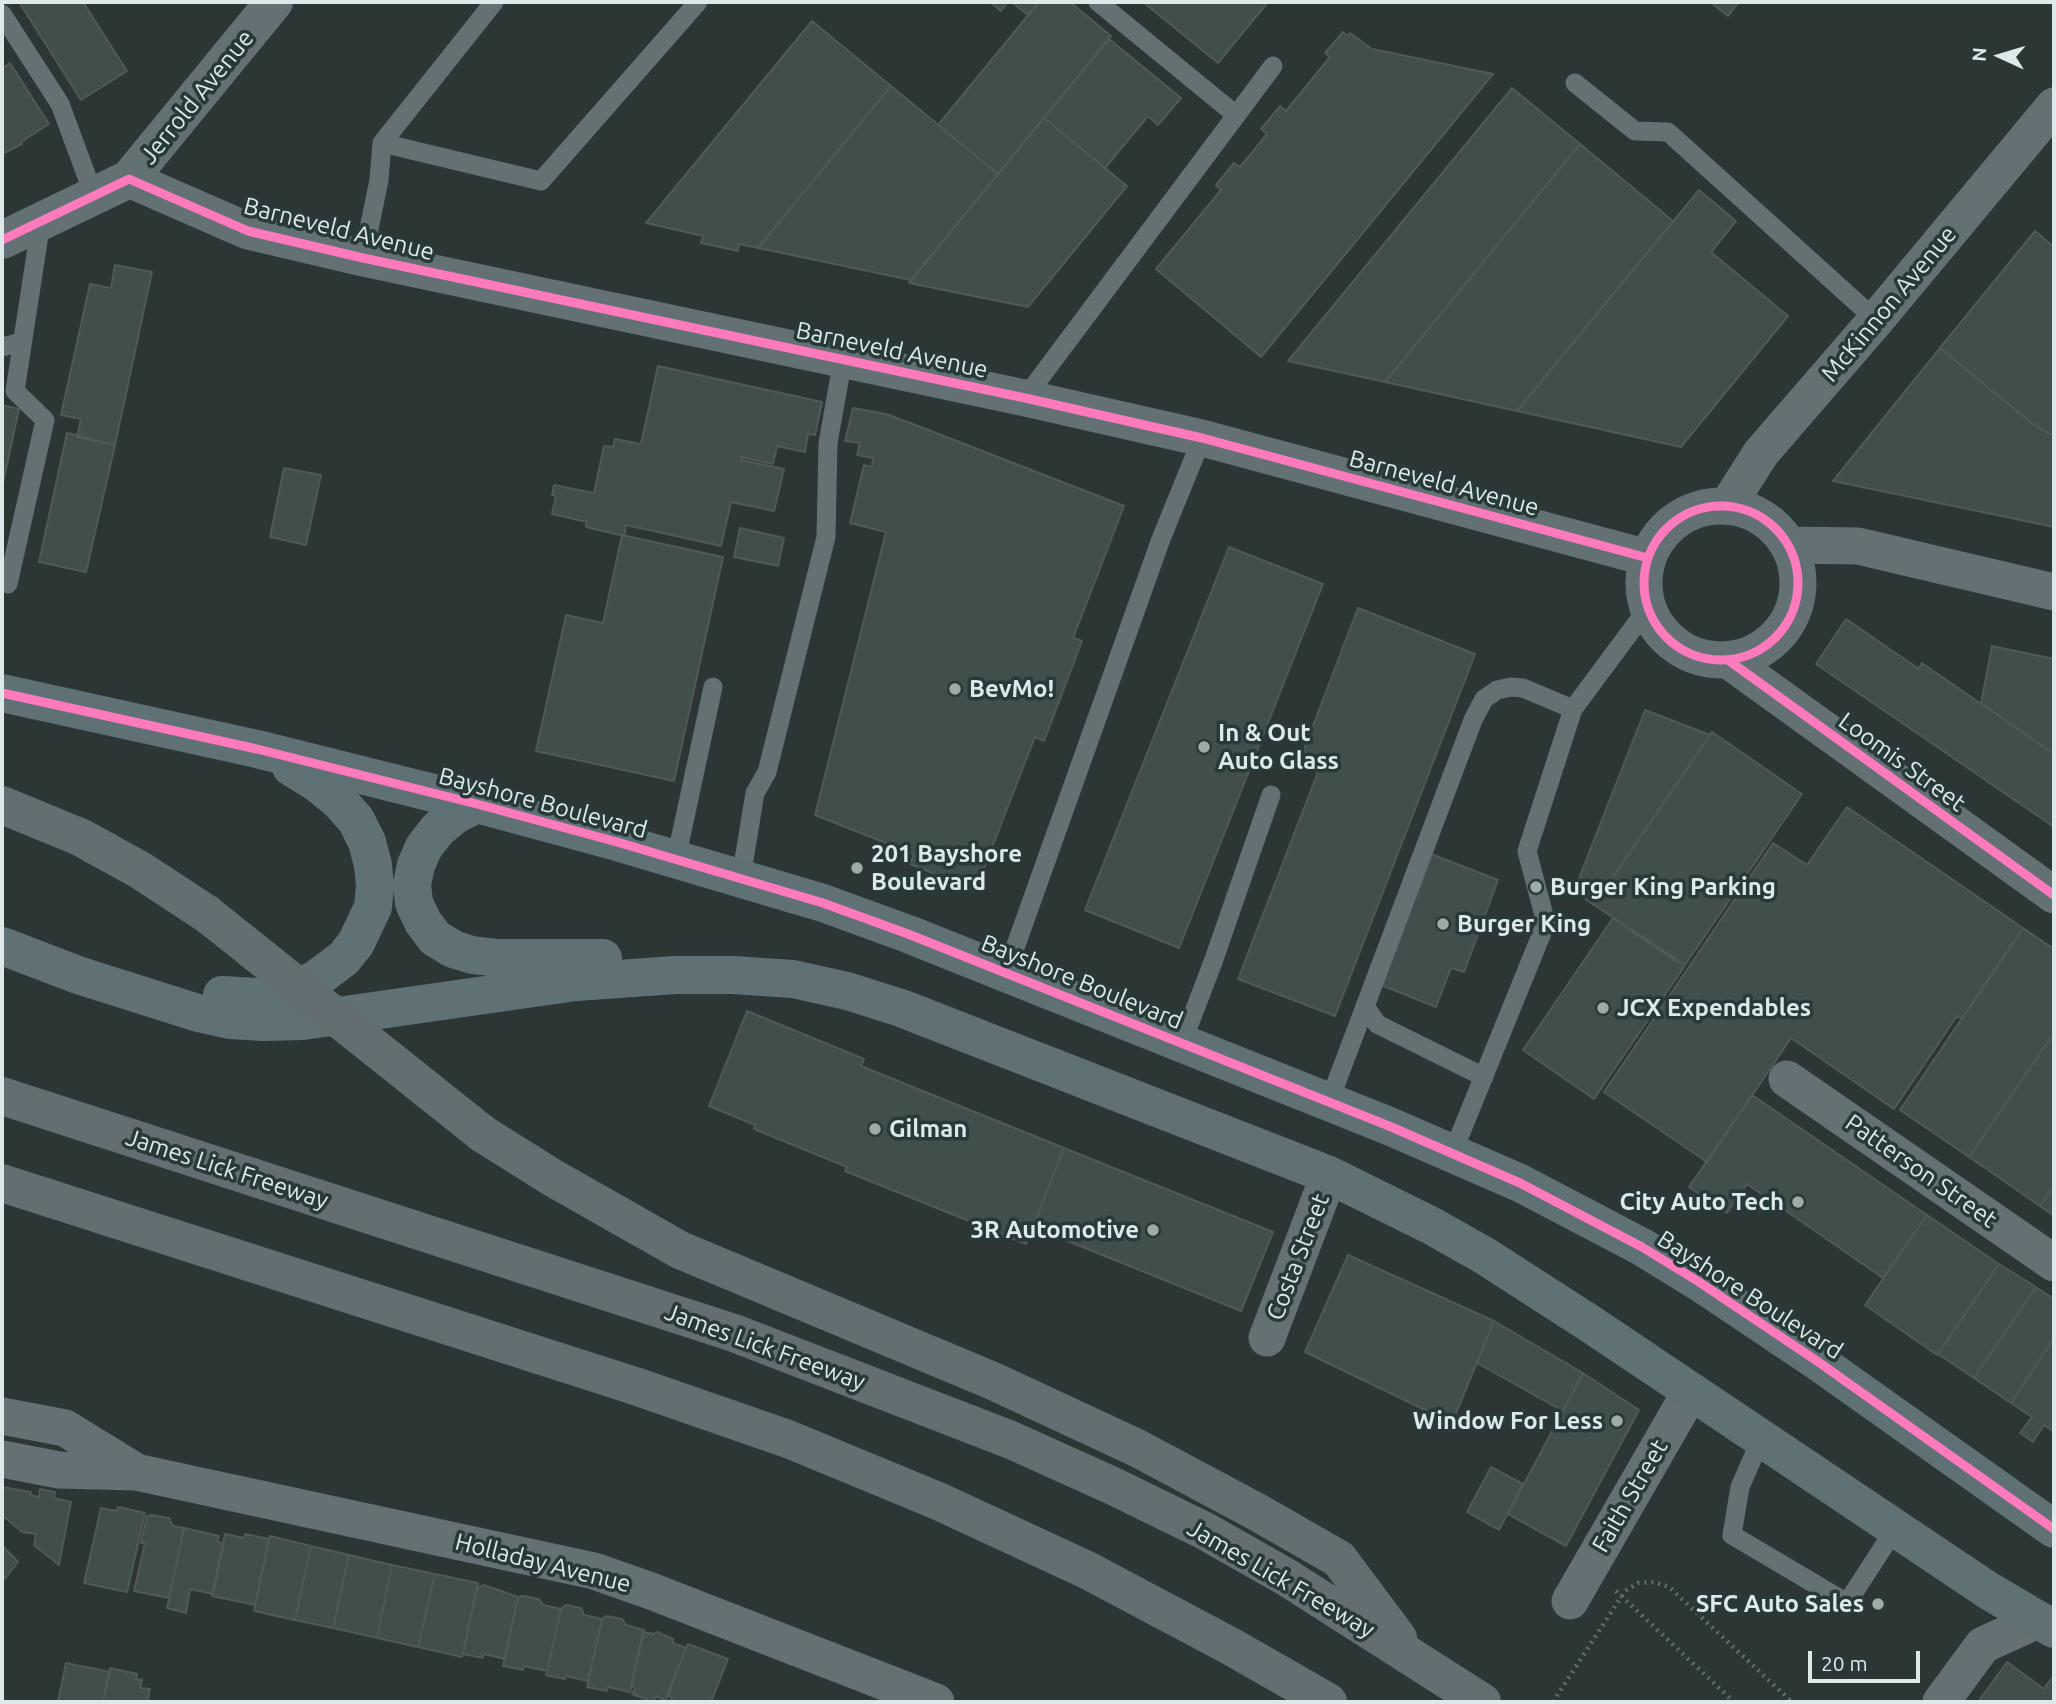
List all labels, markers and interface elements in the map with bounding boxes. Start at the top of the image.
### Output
north arrow [1965,21,2035,91]
street label: Jerrold Avenue [134,24,260,170]
text: N [1968,47,1991,62]
street label: Barneveld Avenue [241,191,437,267]
street label: McKinnon Avenue [1815,220,1963,388]
street label: Barneveld Avenue [794,316,990,384]
street label: Barneveld Avenue [1346,444,1542,522]
place label: BevMo! [969,675,1054,703]
marker: BevMo! [947,681,963,697]
street label: Loomis Street [1833,706,1971,818]
place label: In & Out Auto Glass [1218,719,1339,775]
marker: In & Out Auto Glass [1196,739,1212,755]
street label: Bayshore Boulevard [436,761,650,845]
place label: 201 Bayshore Boulevard [871,840,1022,896]
marker: 201 Bayshore Boulevard [849,860,865,876]
place label: Burger King Parking [1550,873,1776,901]
marker: Burger King Parking [1528,879,1544,895]
place label: Burger King [1457,910,1591,938]
marker: Burger King [1435,916,1451,932]
street label: Bayshore Boulevard [977,928,1187,1036]
place label: JCX Expendables [1617,994,1811,1022]
marker: JCX Expendables [1595,1000,1611,1016]
street label: Patterson Street [1840,1108,2002,1234]
place label: Gilman [889,1115,967,1143]
marker: Gilman [867,1121,883,1137]
street label: James Lick Freeway [122,1123,332,1215]
place label: City Auto Tech [1620,1188,1784,1216]
street label: Costa Street [1261,1190,1335,1324]
marker: City Auto Tech [1790,1194,1806,1210]
place label: 3R Automotive [970,1216,1139,1244]
marker: 3R Automotive [1145,1222,1161,1238]
street label: Bayshore Boulevard [1652,1224,1848,1366]
street label: James Lick Freeway [661,1297,869,1397]
place label: Window For Less [1413,1407,1603,1435]
marker: Window For Less [1609,1413,1625,1429]
street label: Faith Street [1586,1434,1674,1558]
street label: James Lick Freeway [1182,1514,1380,1644]
street label: Holladay Avenue [452,1527,634,1599]
place label: SFC Auto Sales [1696,1590,1864,1618]
marker: SFC Auto Sales [1870,1596,1886,1612]
scale bar [1811,1638,1923,1682]
text: 20 m [1821,1651,1868,1675]

